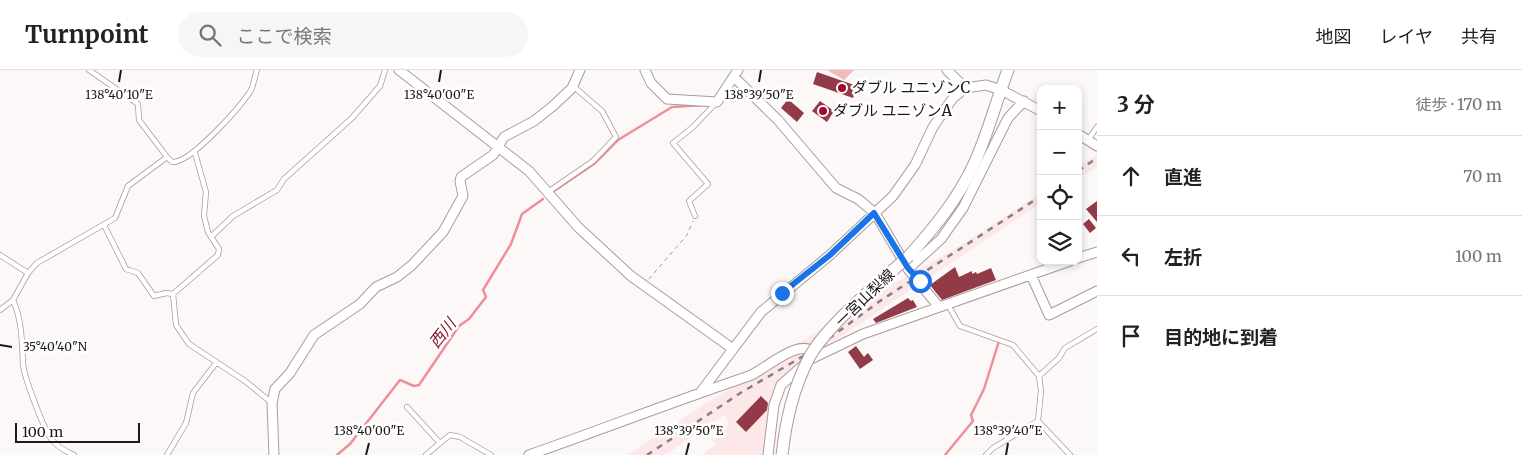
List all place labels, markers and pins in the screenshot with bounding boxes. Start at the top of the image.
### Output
place label: ダブル ユニゾンC [852,78,971,97]
marker: ダブル ユニゾンC [836,82,848,94]
place label: ダブル ユニゾンA [833,101,953,120]
marker: ダブル ユニゾンA [817,105,829,117]

